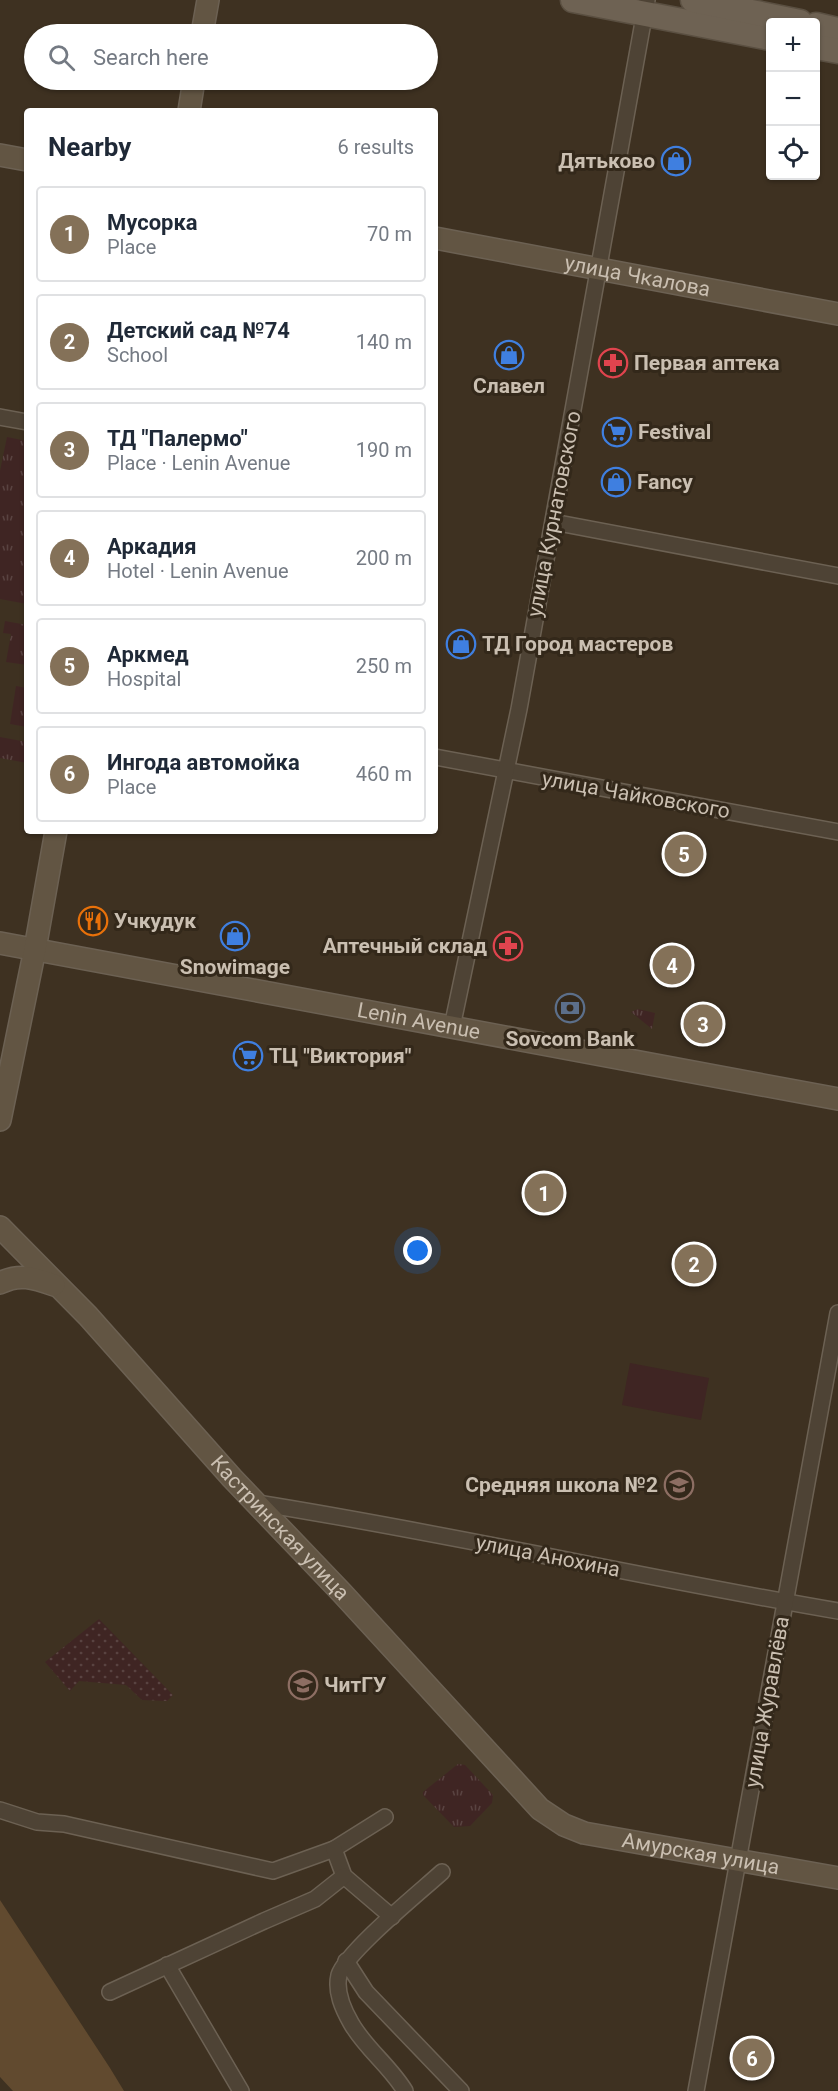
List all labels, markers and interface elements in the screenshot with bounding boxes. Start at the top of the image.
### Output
map controls [766,18,820,180]
button: + [766,18,820,72]
search box [24,24,438,90]
icon: search [45,41,78,74]
text: Search here [93,45,209,70]
button: − [766,72,820,126]
button: locate [766,126,820,180]
text: Nearby [48,132,131,162]
text: 6 results [338,135,414,159]
shop icon: Дятьково [660,145,692,177]
place label: Дятьково [558,149,655,173]
text: Мусорка [107,210,198,235]
text: 1 [64,222,75,246]
text: 70 m [367,222,412,246]
text: Place [107,235,156,259]
street label: улица Чкалова [563,251,712,302]
text: Детский сад №74 [107,318,290,343]
text: 2 [64,330,75,354]
text: 140 m [356,330,412,354]
shop icon: Славел [493,339,525,371]
text: School [107,343,168,367]
pharmacy icon: Первая аптека [597,347,629,379]
place label: Первая аптека [634,351,780,375]
place label: Славел [473,374,545,398]
street label: улица Курнатовского [522,409,586,619]
supermarket icon: Festival [601,416,633,448]
place label: Festival [638,420,711,444]
text: ТД "Палермо" [107,426,248,451]
text: 3 [64,438,75,462]
text: 190 m [356,438,412,462]
text: Place · Lenin Avenue [107,451,290,475]
shop icon: Fancy [600,466,632,498]
place label: Fancy [637,470,693,494]
text: Аркадия [107,534,196,559]
text: 4 [64,546,75,570]
text: 200 m [356,546,412,570]
text: Hotel · Lenin Avenue [107,559,289,583]
shop icon: ТД Город мастеров [445,628,477,660]
place label: ТД Город мастеров [482,632,673,656]
text: Аркмед [107,642,189,667]
text: 5 [64,654,75,678]
text: 250 m [356,654,412,678]
text: Hospital [107,667,181,691]
text: Ингода автомойка [107,750,300,775]
text: 6 [64,762,75,786]
text: 460 m [356,762,412,786]
street label: улица Чайковского [540,767,732,823]
text: Place [107,775,156,799]
pin: 5 [664,832,704,876]
restaurant icon: Учкудук [77,905,109,937]
place label: Учкудук [114,909,196,933]
shop icon: Snowimage [219,920,251,952]
pharmacy icon: Аптечный склад [492,930,524,962]
place label: Аптечный склад [323,934,487,958]
pin: 4 [652,942,692,988]
place label: Snowimage [180,955,290,979]
bank icon: Sovcom Bank [554,992,586,1024]
street label: Lenin Avenue [355,998,482,1044]
pin: 3 [684,1002,722,1046]
place label: Sovcom Bank [506,1027,635,1051]
supermarket icon: ТЦ "Виктория" [232,1040,264,1072]
place label: ТЦ "Виктория" [269,1044,412,1068]
pin: 1 [524,1170,564,1216]
your location [403,1236,432,1265]
pin: 2 [674,1242,714,1286]
street label: Кастринская улица [206,1451,354,1605]
school or university icon: Средняя школа №2 [663,1469,695,1501]
place label: Средняя школа №2 [465,1473,658,1497]
street label: улица Анохина [474,1530,622,1582]
street label: улица Журавлёва [740,1614,794,1790]
school or university icon: ЧитГУ [287,1669,319,1701]
place label: ЧитГУ [324,1673,386,1697]
street label: Амурская улица [620,1828,781,1879]
pin: 6 [732,2036,771,2080]

